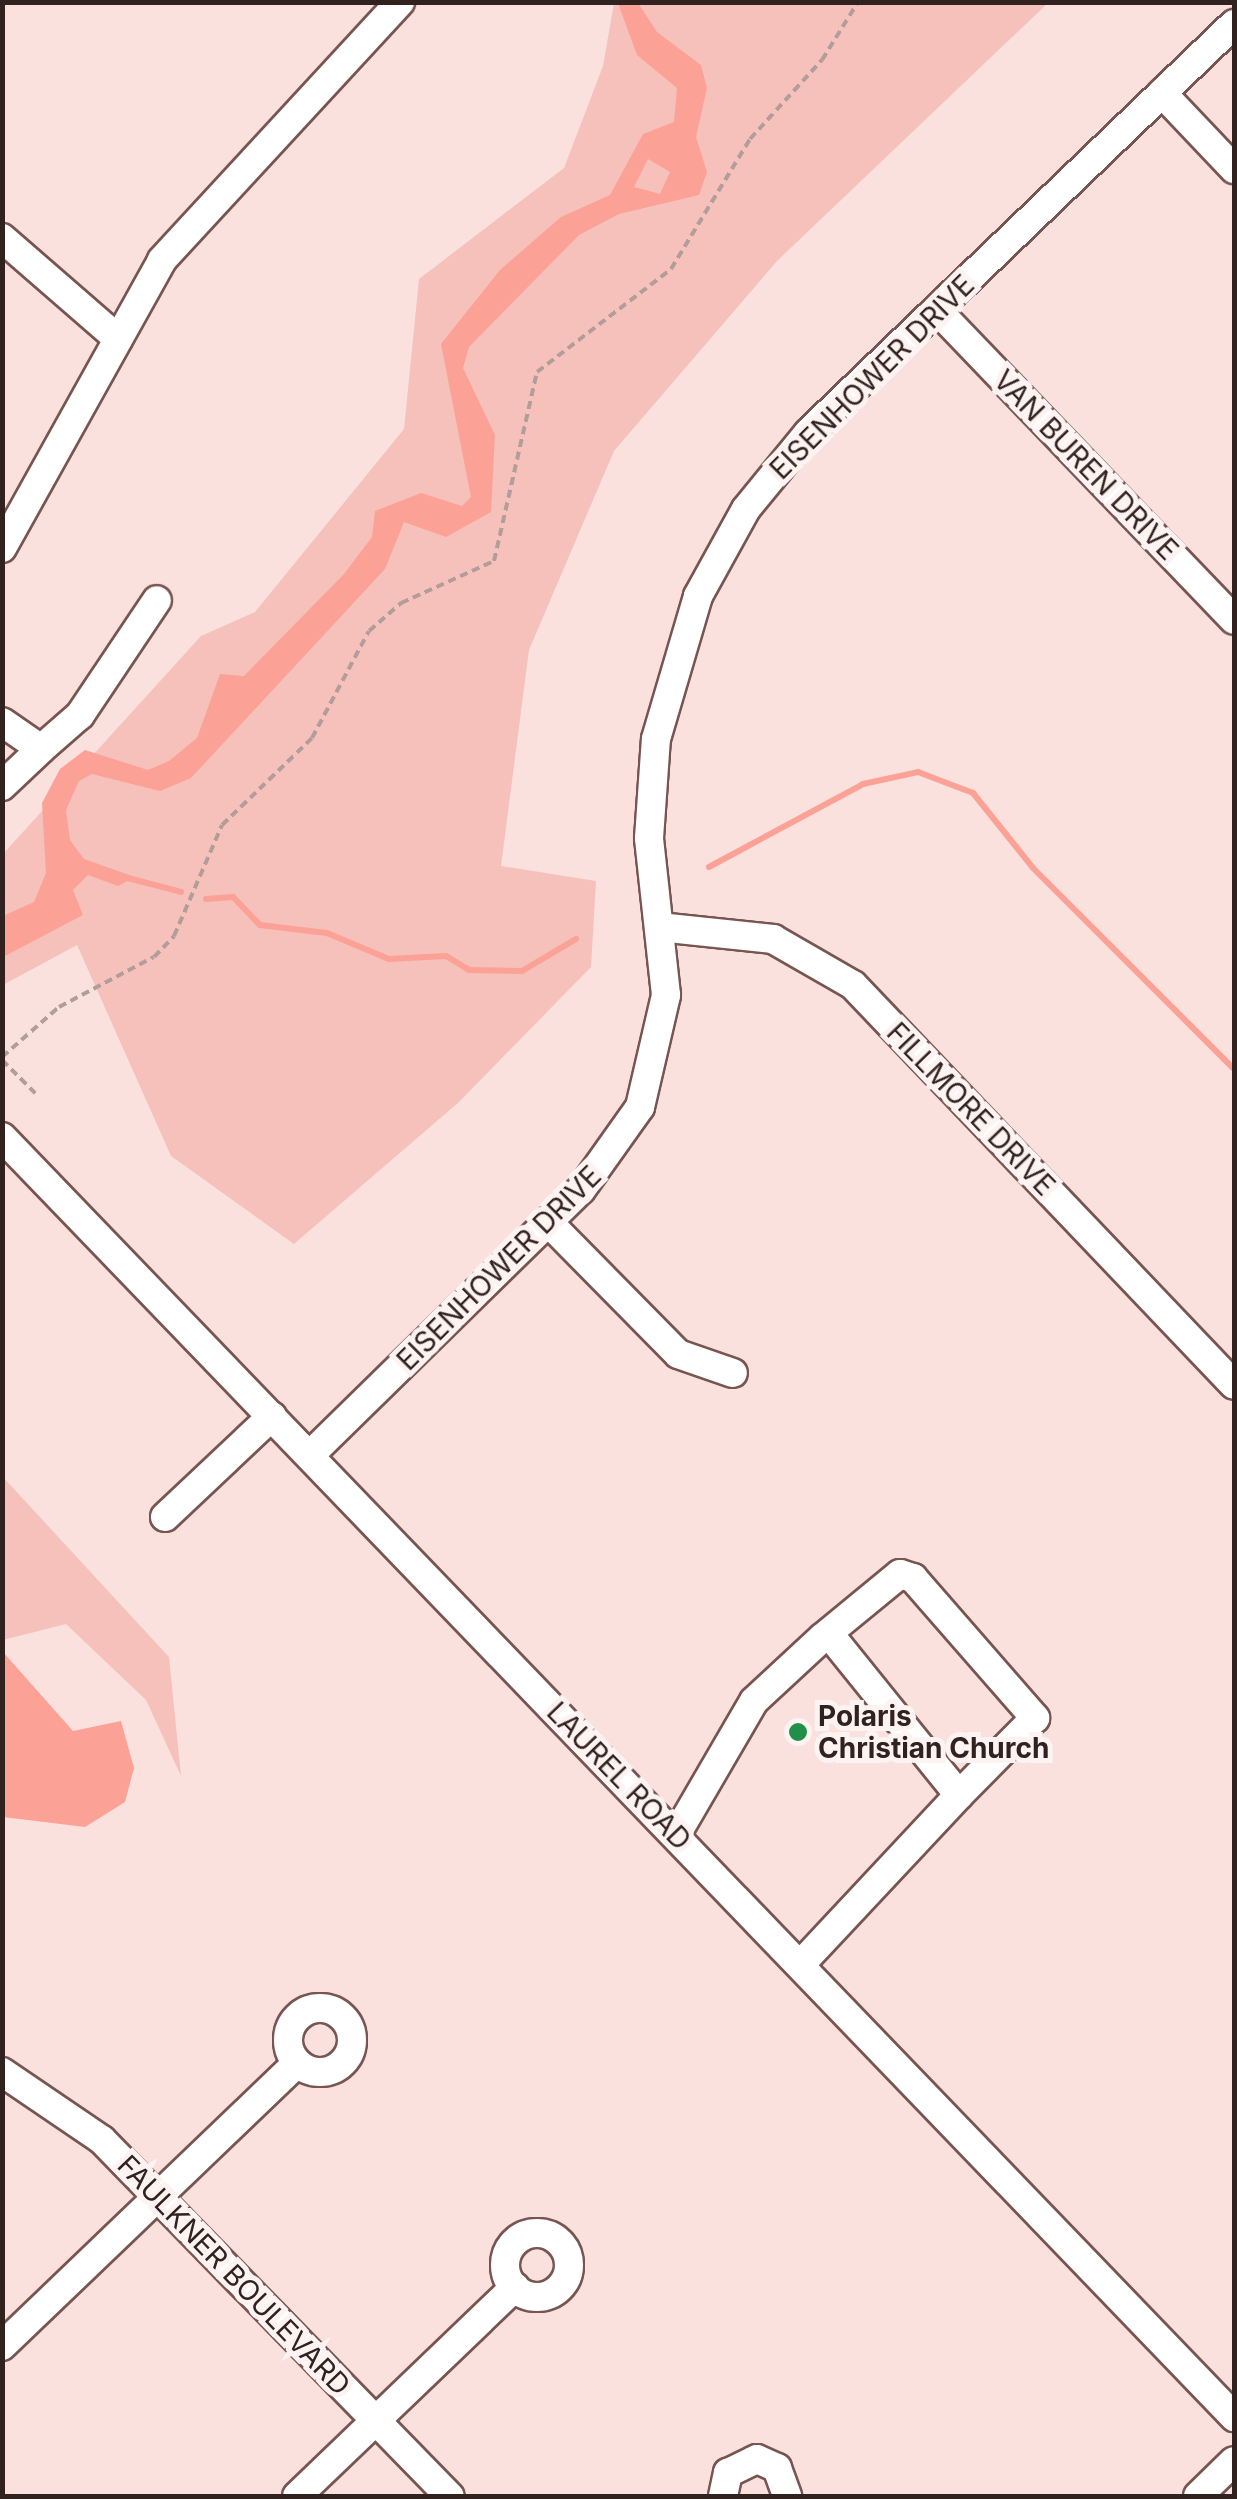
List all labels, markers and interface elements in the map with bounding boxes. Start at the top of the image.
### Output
street label: EISENHOWER DRIVE [763,268,981,486]
street label: VAN BUREN DRIVE [987,363,1185,567]
street label: FILLMORE DRIVE [880,1016,1062,1202]
street label: EISENHOWER DRIVE [390,1159,608,1377]
street label: LAUREL ROAD [540,1695,698,1857]
place label: Polaris Christian Church [818,1699,1049,1765]
marker: Polaris Christian Church [787,1721,809,1743]
street label: FAULKNER BOULEVARD [111,2148,357,2402]

